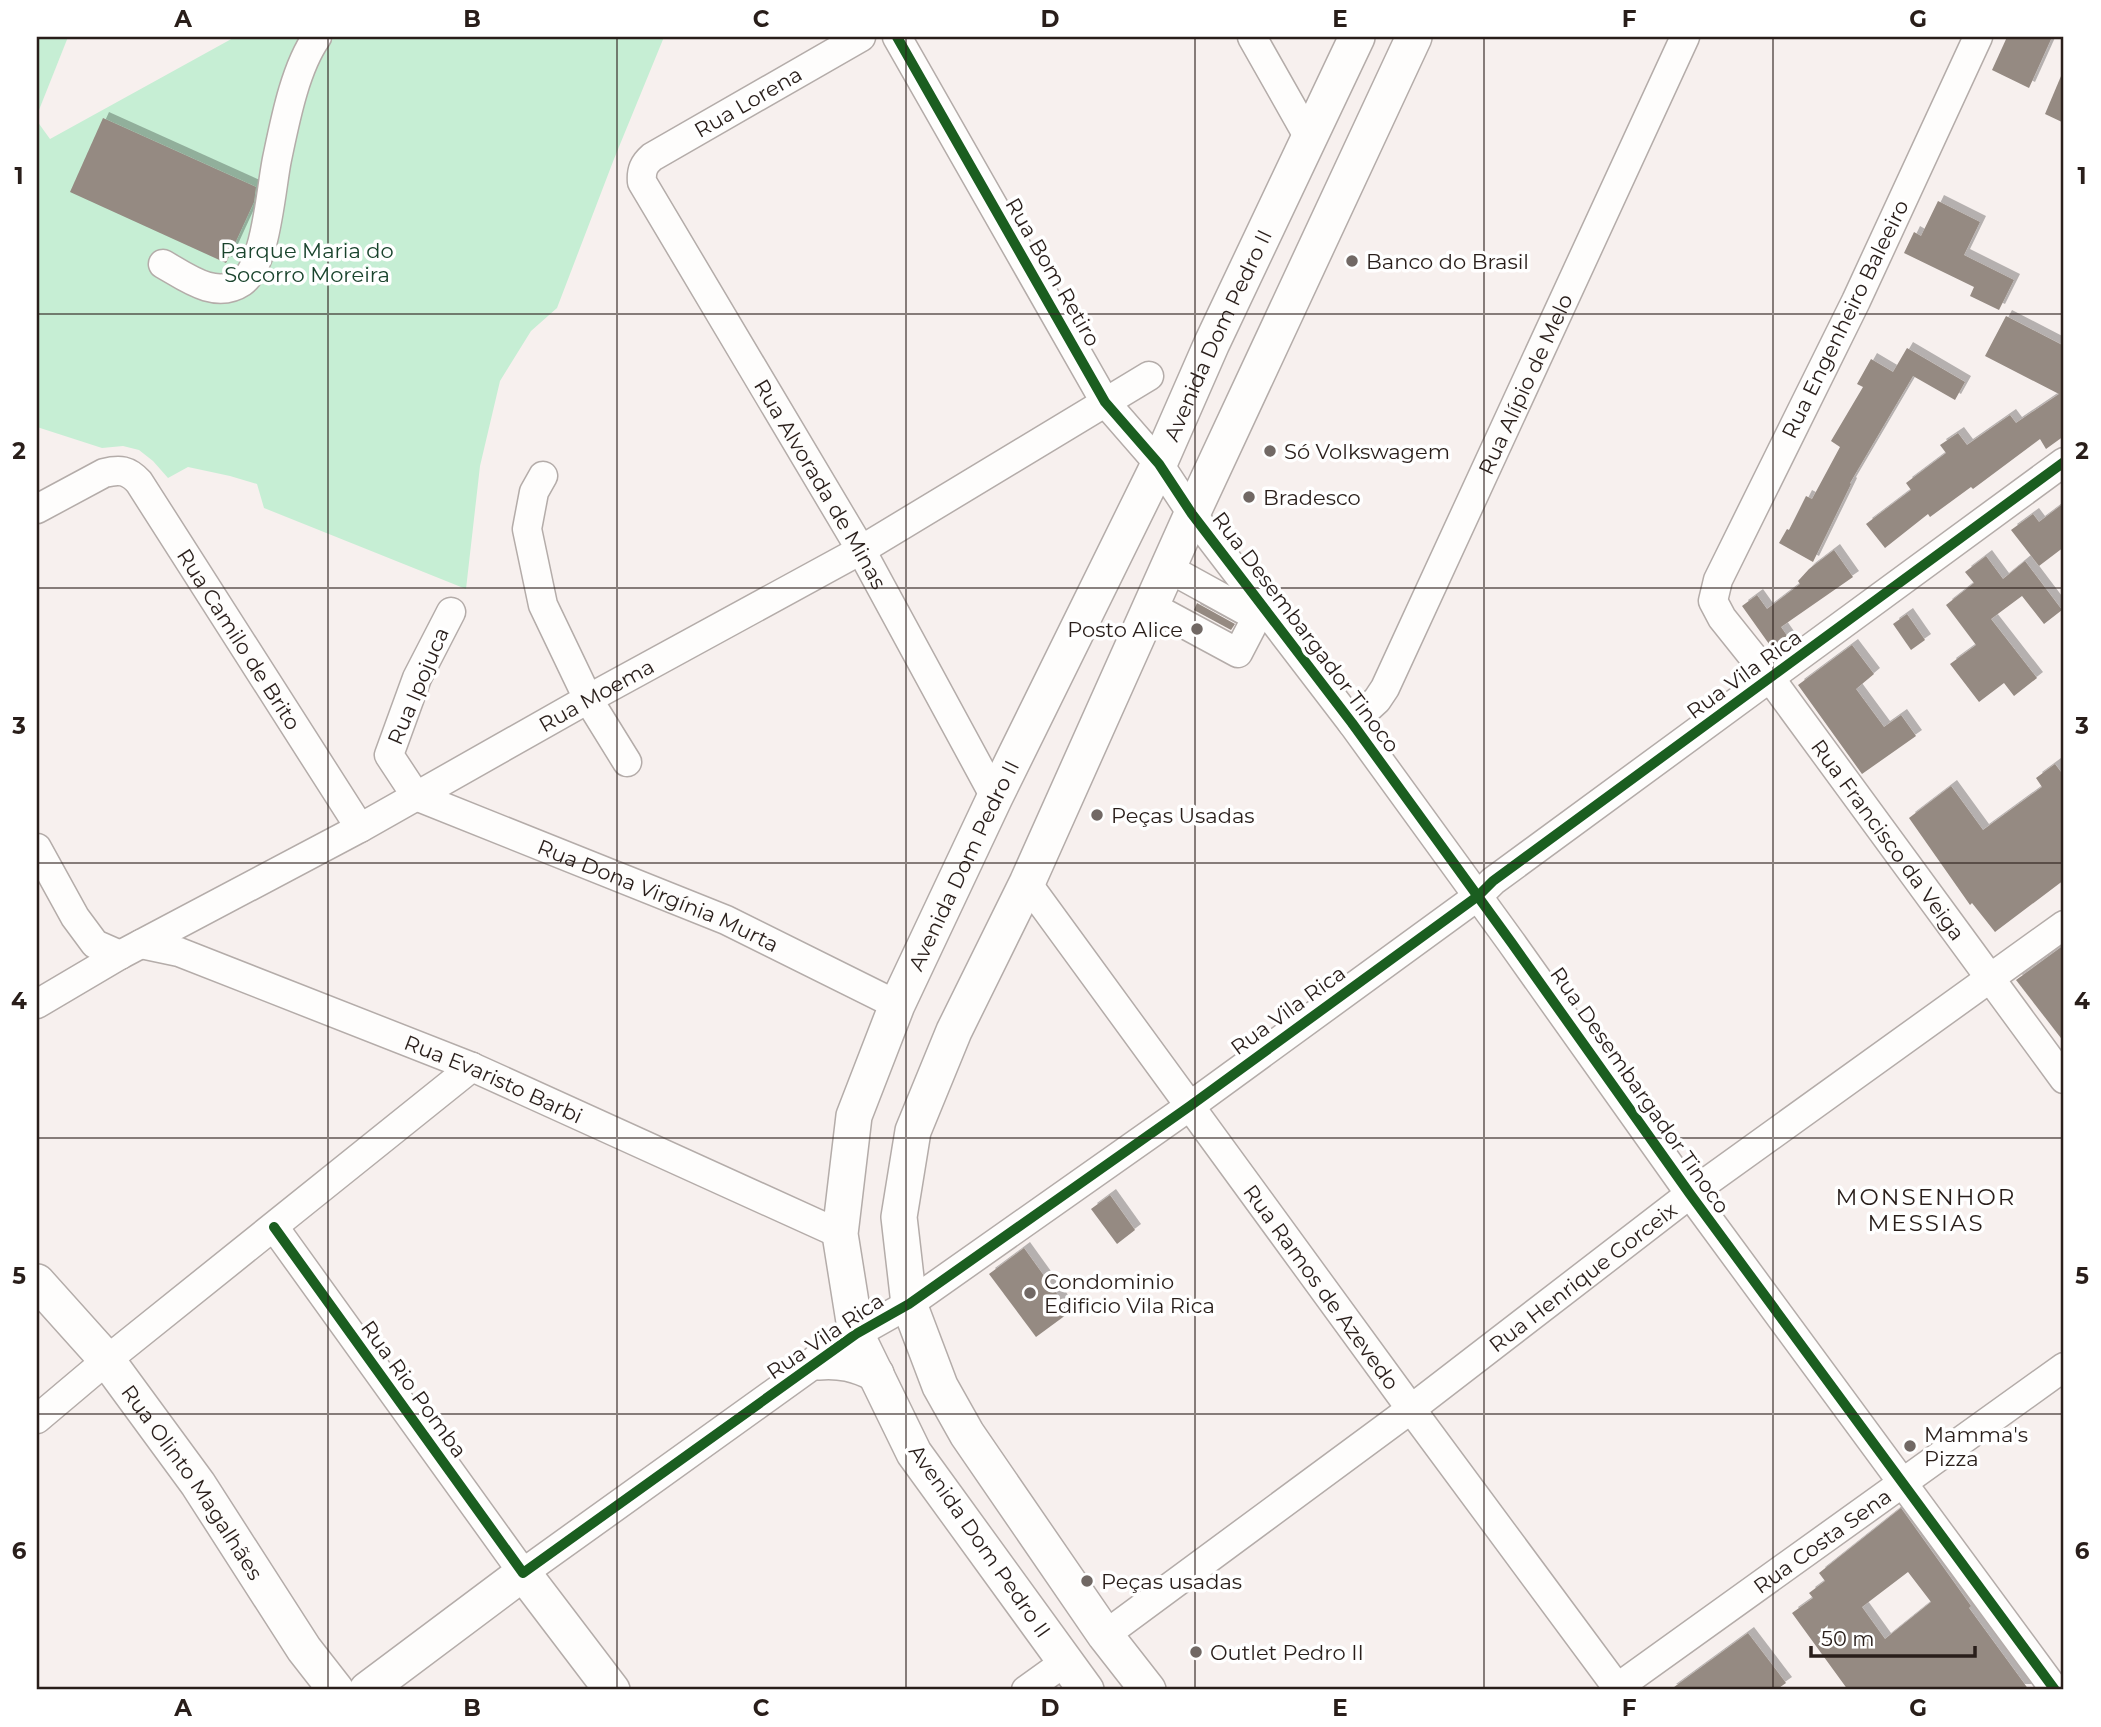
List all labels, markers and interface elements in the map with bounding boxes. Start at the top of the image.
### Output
text: A [173,5,192,33]
text: B [463,5,481,33]
text: C [753,5,770,33]
text: D [1041,5,1060,33]
text: E [1332,5,1348,33]
text: F [1622,5,1637,33]
text: G [1909,5,1927,33]
street label: Rua Lorena [690,61,806,143]
text: 1 [14,162,24,190]
text: 1 [2077,162,2087,190]
street label: Rua Bom Retiro [1000,193,1106,351]
street label: Rua Engenheiro Baleeiro [1776,196,1914,442]
street label: Avenida Dom Pedro II [1158,225,1277,445]
park label: Parque Maria do Socorro Moreira [220,238,394,287]
place label: Banco do Brasil [1366,249,1529,274]
marker: Banco do Brasil [1344,253,1360,269]
street label: Rua Alípio de Melo [1473,290,1577,478]
street label: Rua Alvorada de Minas [749,374,892,593]
text: 2 [12,437,26,465]
text: 2 [2075,437,2089,465]
place label: Só Volkswagem [1284,439,1450,464]
marker: Só Volkswagem [1262,443,1278,459]
place label: Bradesco [1263,485,1361,510]
marker: Bradesco [1241,489,1257,505]
street label: Rua Desembargador Tinoco [1207,507,1405,757]
street label: Rua Camilo de Brito [172,544,306,734]
place label: Posto Alice [1067,617,1183,642]
marker: Posto Alice [1189,621,1205,637]
street label: Rua Ipojuca [382,624,454,748]
street label: Rua Vila Rica [1682,624,1806,724]
street label: Rua Moema [534,653,658,737]
text: 3 [11,712,26,740]
text: 3 [2074,712,2089,740]
street label: Rua Francisco da Veiga [1806,734,1970,945]
street label: Avenida Dom Pedro II [903,756,1024,974]
place label: Peças Usadas [1111,803,1255,828]
marker: Peças Usadas [1089,807,1105,823]
street label: Rua Dona Virgínia Murta [534,833,783,957]
street label: Rua Vila Rica [1226,960,1350,1060]
street label: Rua Desembargador Tinoco [1545,962,1735,1218]
text: 4 [11,987,27,1015]
text: 4 [2074,987,2090,1015]
street label: Rua Evaristo Barbi [401,1029,587,1128]
street label: Rua Ramos de Azevedo [1239,1179,1405,1394]
district label: MONSENHOR MESSIAS [1836,1183,2016,1237]
street label: Rua Henrique Gorceix [1484,1197,1681,1357]
text: 5 [12,1262,26,1290]
text: 5 [2075,1262,2089,1290]
place label: Condominio Edificio Vila Rica [1044,1269,1215,1318]
marker: Condominio Edificio Vila Rica [1022,1285,1038,1301]
street label: Rua Vila Rica [762,1288,888,1384]
street label: Rua Rio Pomba [356,1316,472,1462]
street label: Rua Olinto Magalhães [117,1380,269,1584]
place label: Mamma's Pizza [1924,1422,2028,1471]
marker: Mamma's Pizza [1902,1438,1918,1454]
street label: Avenida Dom Pedro II [904,1440,1056,1642]
street label: Rua Costa Sena [1748,1483,1896,1598]
text: 6 [12,1537,27,1565]
text: 6 [2075,1537,2090,1565]
place label: Peças usadas [1101,1569,1242,1594]
marker: Peças usadas [1079,1573,1095,1589]
scale bar [1811,1615,1975,1659]
text: 50 m [1821,1626,1875,1651]
place label: Outlet Pedro II [1210,1640,1364,1665]
marker: Outlet Pedro II [1188,1644,1204,1660]
text: A [173,1694,192,1722]
text: B [463,1694,481,1722]
text: C [753,1694,770,1722]
text: D [1041,1694,1060,1722]
text: E [1332,1694,1348,1722]
text: F [1622,1694,1637,1722]
text: G [1909,1694,1927,1722]

